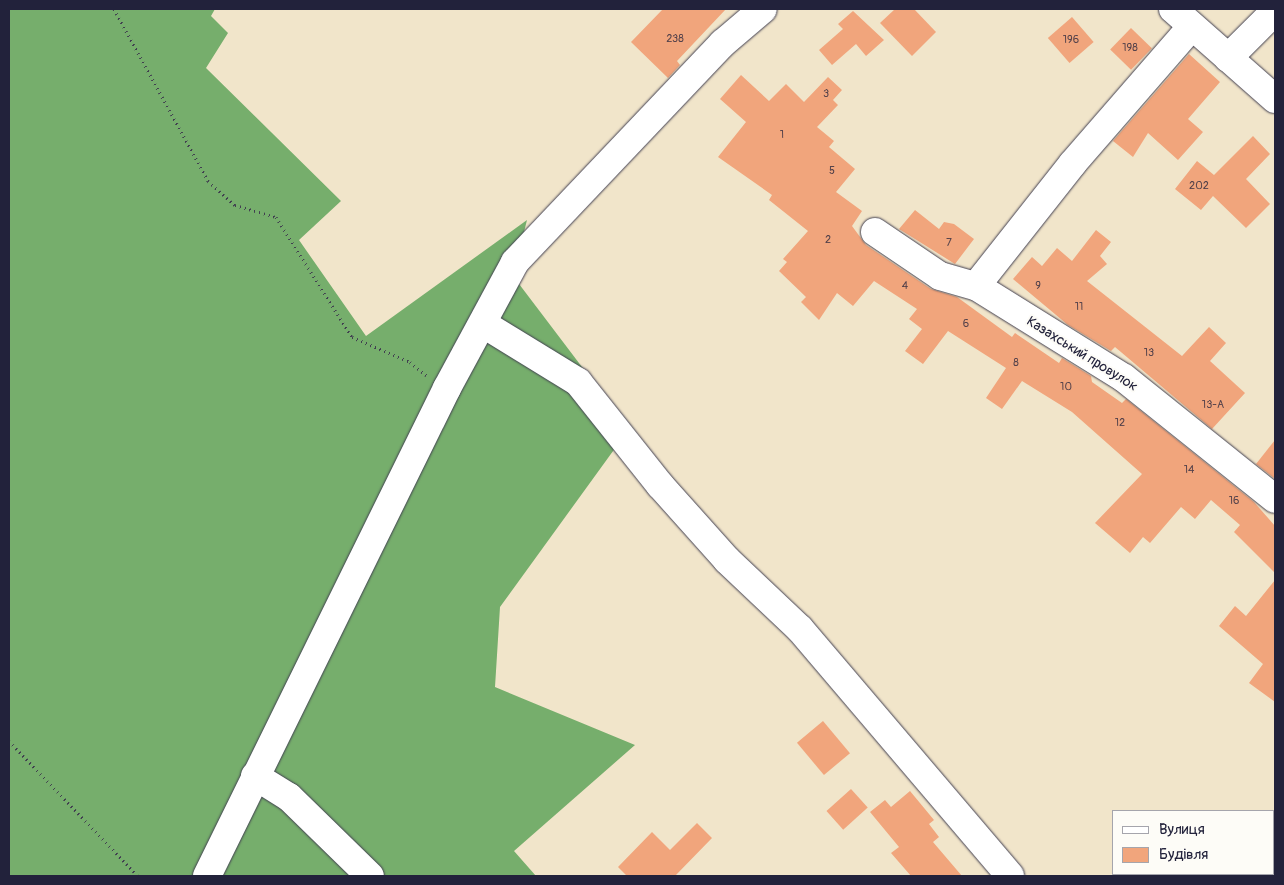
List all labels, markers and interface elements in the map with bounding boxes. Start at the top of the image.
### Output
house number: 238 [666,32,684,46]
house number: 196 [1063,33,1079,47]
house number: 198 [1122,41,1138,55]
house number: 3 [823,87,829,101]
house number: 1 [780,128,784,142]
house number: 5 [829,164,835,178]
house number: 202 [1189,179,1209,193]
house number: 2 [825,233,831,247]
house number: 7 [946,236,952,250]
house number: 4 [902,279,908,293]
house number: 9 [1035,279,1041,293]
house number: 11 [1075,300,1083,314]
street label: Казахський провулок [1023,313,1141,395]
house number: 6 [963,317,969,331]
house number: 13 [1144,346,1154,360]
house number: 8 [1013,356,1019,370]
house number: 10 [1060,380,1072,394]
house number: 13-А [1202,398,1224,412]
house number: 12 [1115,416,1125,430]
house number: 14 [1184,463,1194,477]
house number: 16 [1229,494,1239,508]
legend [1112,810,1274,875]
text: Вулиця [1159,820,1205,839]
text: Будівля [1159,845,1208,864]

